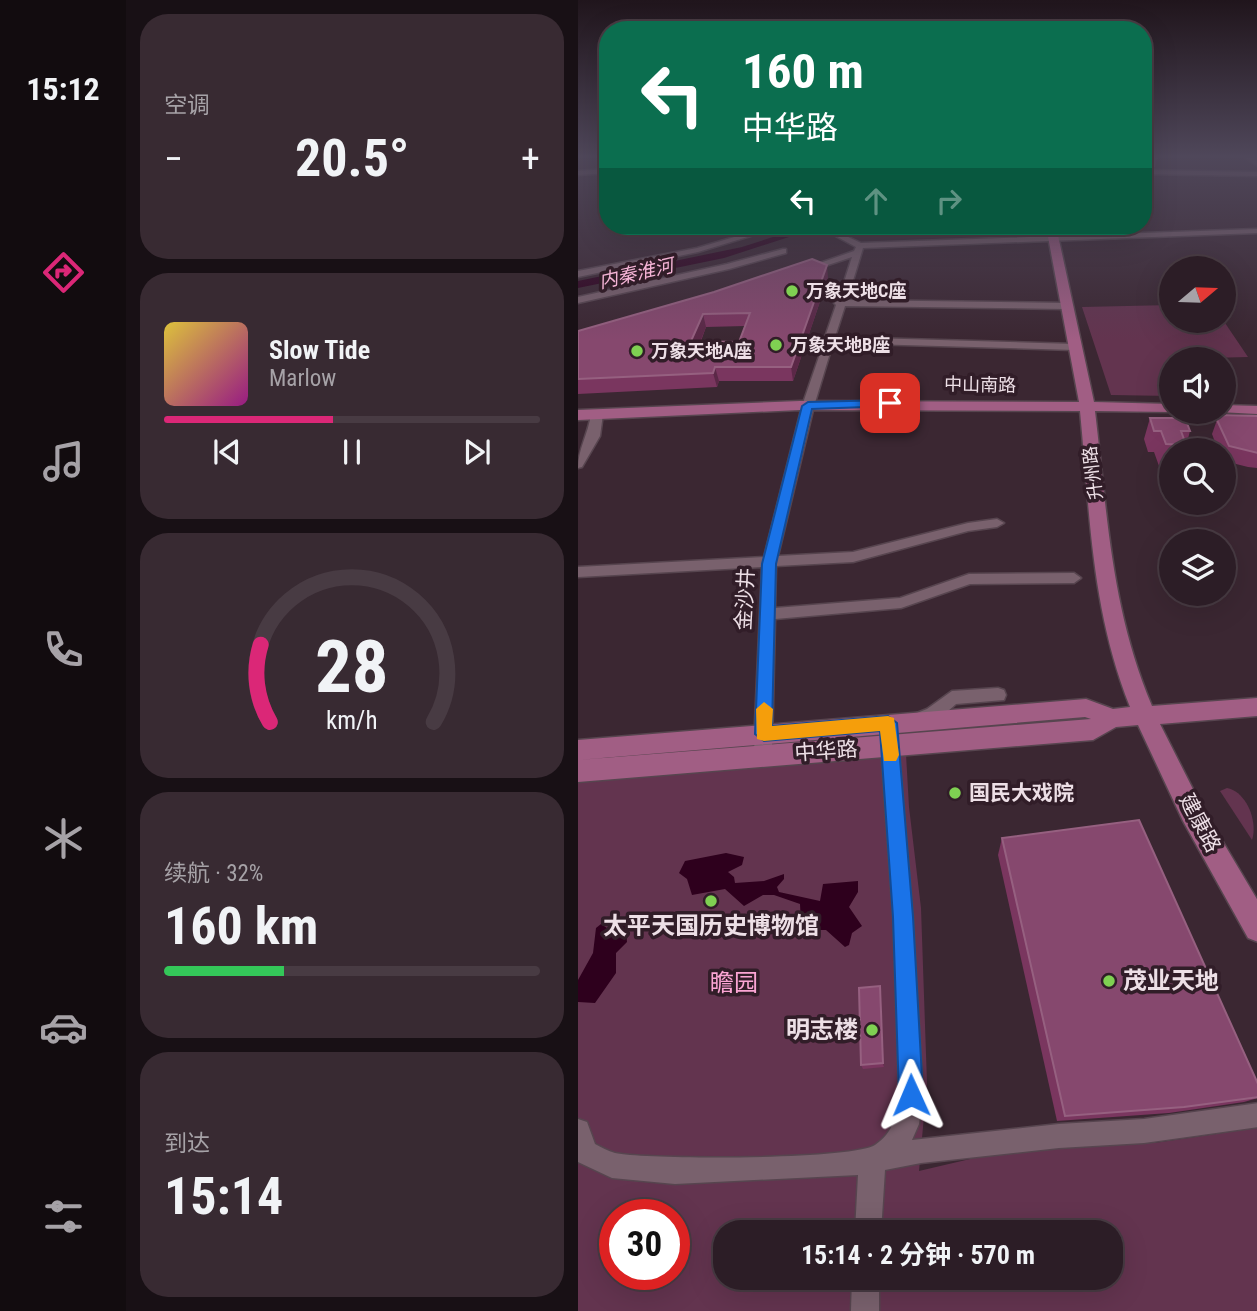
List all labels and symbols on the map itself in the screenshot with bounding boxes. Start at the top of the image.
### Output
water label: 内秦淮河 [596,253,680,293]
north arrow [1159,256,1236,332]
place label: 万象天地C座 [806,280,906,301]
marker: 万象天地C座 [784,283,800,299]
place label: 万象天地B座 [790,334,890,355]
marker: 万象天地B座 [768,337,784,353]
place label: 万象天地A座 [651,340,752,361]
marker: 万象天地A座 [629,343,645,359]
pin [860,373,920,433]
street label: 中山南路 [944,373,1016,396]
street label: 升州路 [1079,445,1106,501]
street label: 金沙井 [731,567,759,631]
street label: 中华路 [794,737,858,765]
place label: 国民大戏院 [969,781,1074,805]
marker: 国民大戏院 [947,785,963,801]
street label: 建康路 [1175,790,1225,856]
marker: 太平天国历史博物馆 [703,893,719,909]
place label: 太平天国历史博物馆 [603,912,819,940]
place label: 茂业天地 [1123,967,1219,995]
park label: 瞻园 [710,969,758,997]
marker: 茂业天地 [1101,973,1117,989]
place label: 明志楼 [786,1016,858,1044]
marker: 明志楼 [864,1022,880,1038]
position arrow [874,1058,948,1132]
speed limit sign: 30 [599,1199,690,1290]

